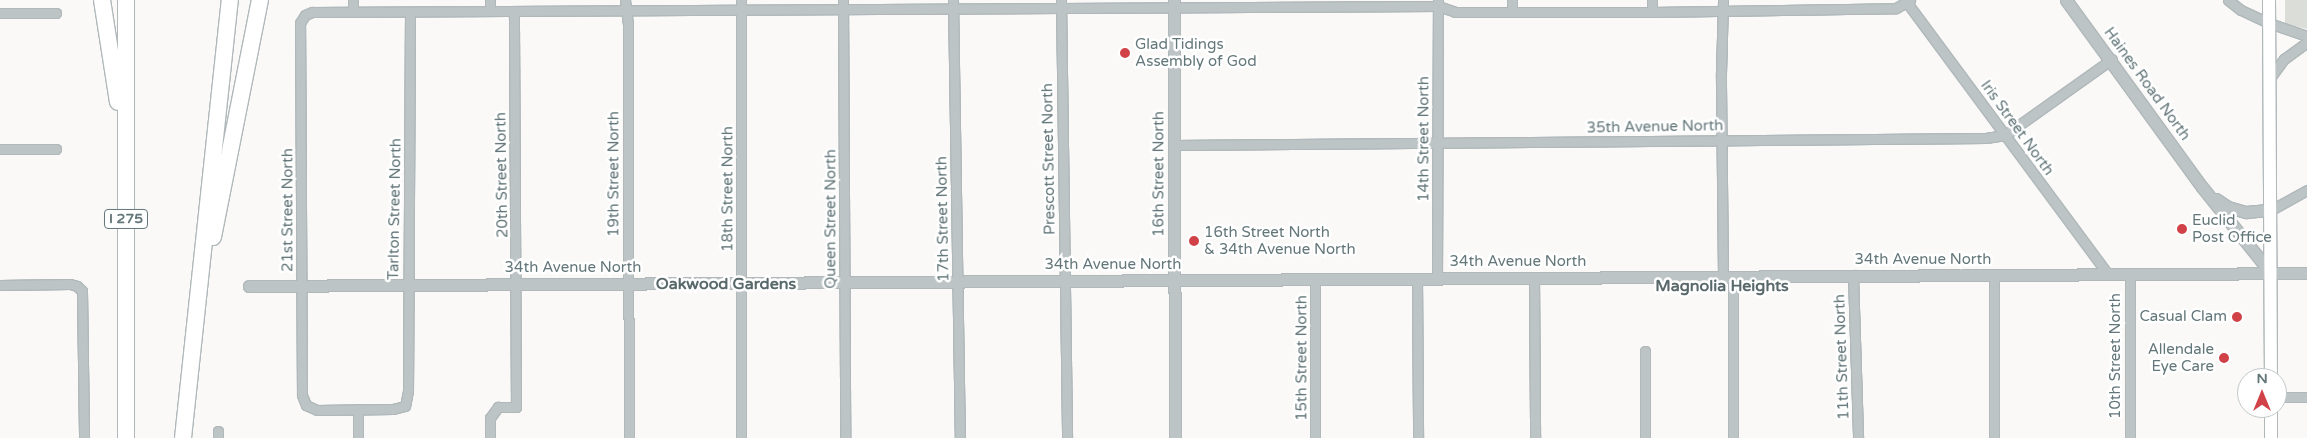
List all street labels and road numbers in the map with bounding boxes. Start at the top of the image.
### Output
street label: Haines Road North [2100,24,2194,144]
street label: 14th Street North [1415,76,1433,202]
street label: Iris Street North [1976,77,2058,179]
street label: Prescott Street North [1039,83,1059,235]
street label: 19th Street North [605,111,623,237]
street label: 16th Street North [1150,111,1168,237]
street label: 20th Street North [492,112,512,238]
street label: 35th Avenue North [1586,117,1724,137]
street label: 18th Street North [719,126,737,252]
street label: Tarlton Street North [385,138,405,280]
street label: 21st Street North [279,148,297,272]
street label: Queen Street North [822,149,840,289]
street label: 17th Street North [933,156,953,282]
road number: I 275 [104,208,148,230]
street label: 34th Avenue North [1855,251,1991,269]
street label: 34th Avenue North [1450,253,1586,271]
street label: 34th Avenue North [1045,256,1181,274]
street label: 34th Avenue North [505,259,641,277]
street label: 10th Street North [2107,293,2125,419]
street label: 11th Street North [1831,294,1853,420]
street label: 15th Street North [1293,295,1311,421]

